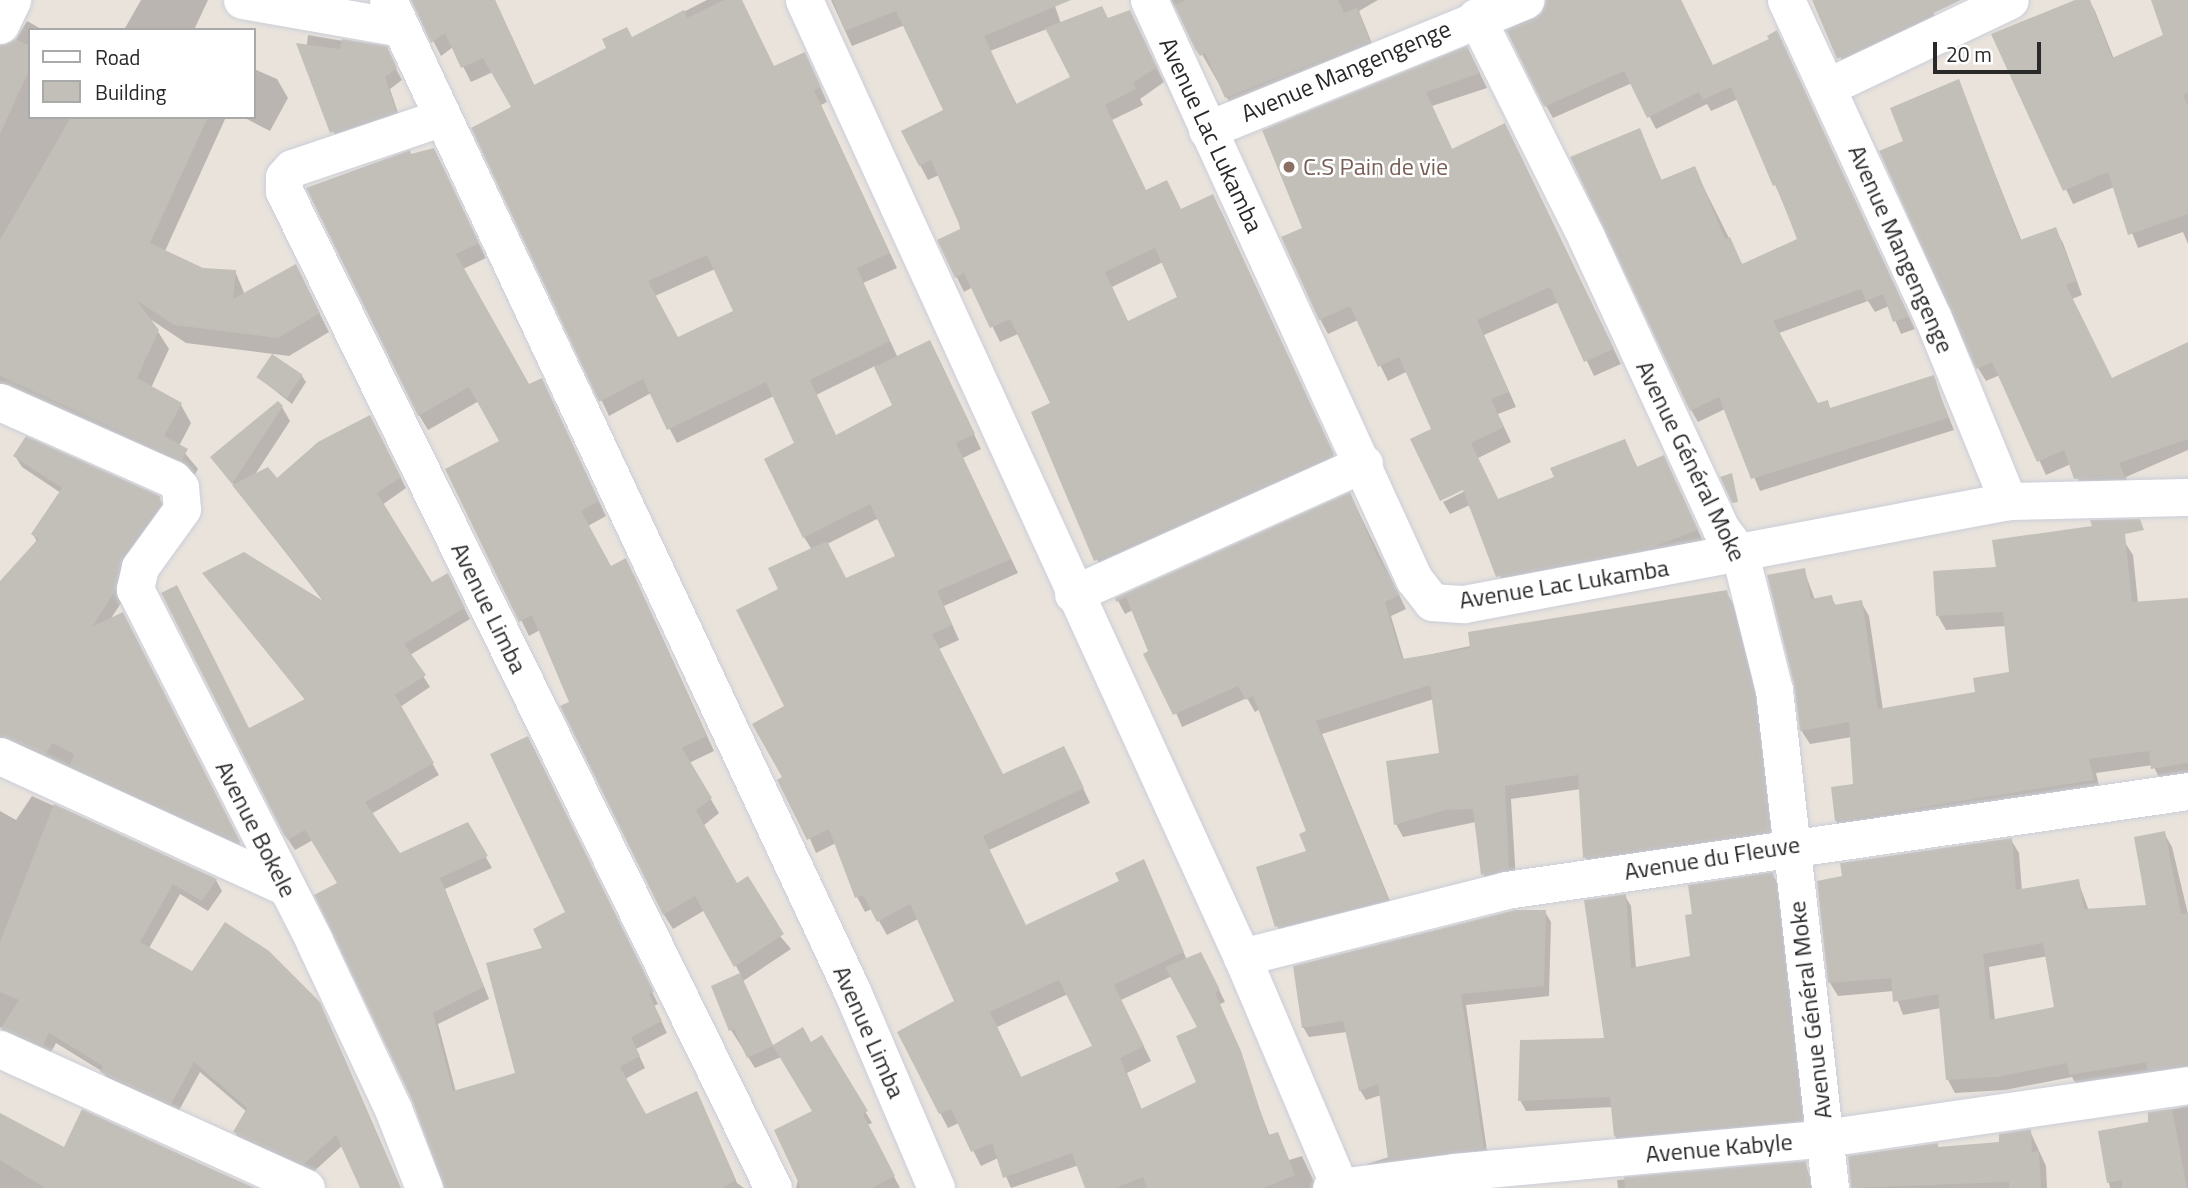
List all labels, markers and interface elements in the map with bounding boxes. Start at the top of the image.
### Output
street label: Avenue Mangengenge [1237,14,1455,128]
legend [28,28,256,119]
scale bar [1936,28,2044,72]
street label: Avenue Lac Lukamba [1153,33,1269,237]
text: 20 m [1946,38,1992,70]
text: Road [95,41,140,73]
text: Building [95,76,166,108]
street label: Avenue Mangengenge [1842,141,1960,357]
place label: C.S Pain de vie [1303,153,1448,181]
marker: C.S Pain de vie [1281,159,1297,175]
street label: Avenue Général Moke [1630,356,1752,566]
street label: Avenue Limba [445,538,533,678]
street label: Avenue Lac Lukamba [1457,553,1671,615]
street label: Avenue Bokele [209,756,303,902]
street label: Avenue du Fleuve [1622,830,1802,886]
street label: Avenue Général Moke [1782,899,1838,1121]
street label: Avenue Limba [827,961,911,1103]
street label: Avenue Kabyle [1644,1127,1794,1169]

